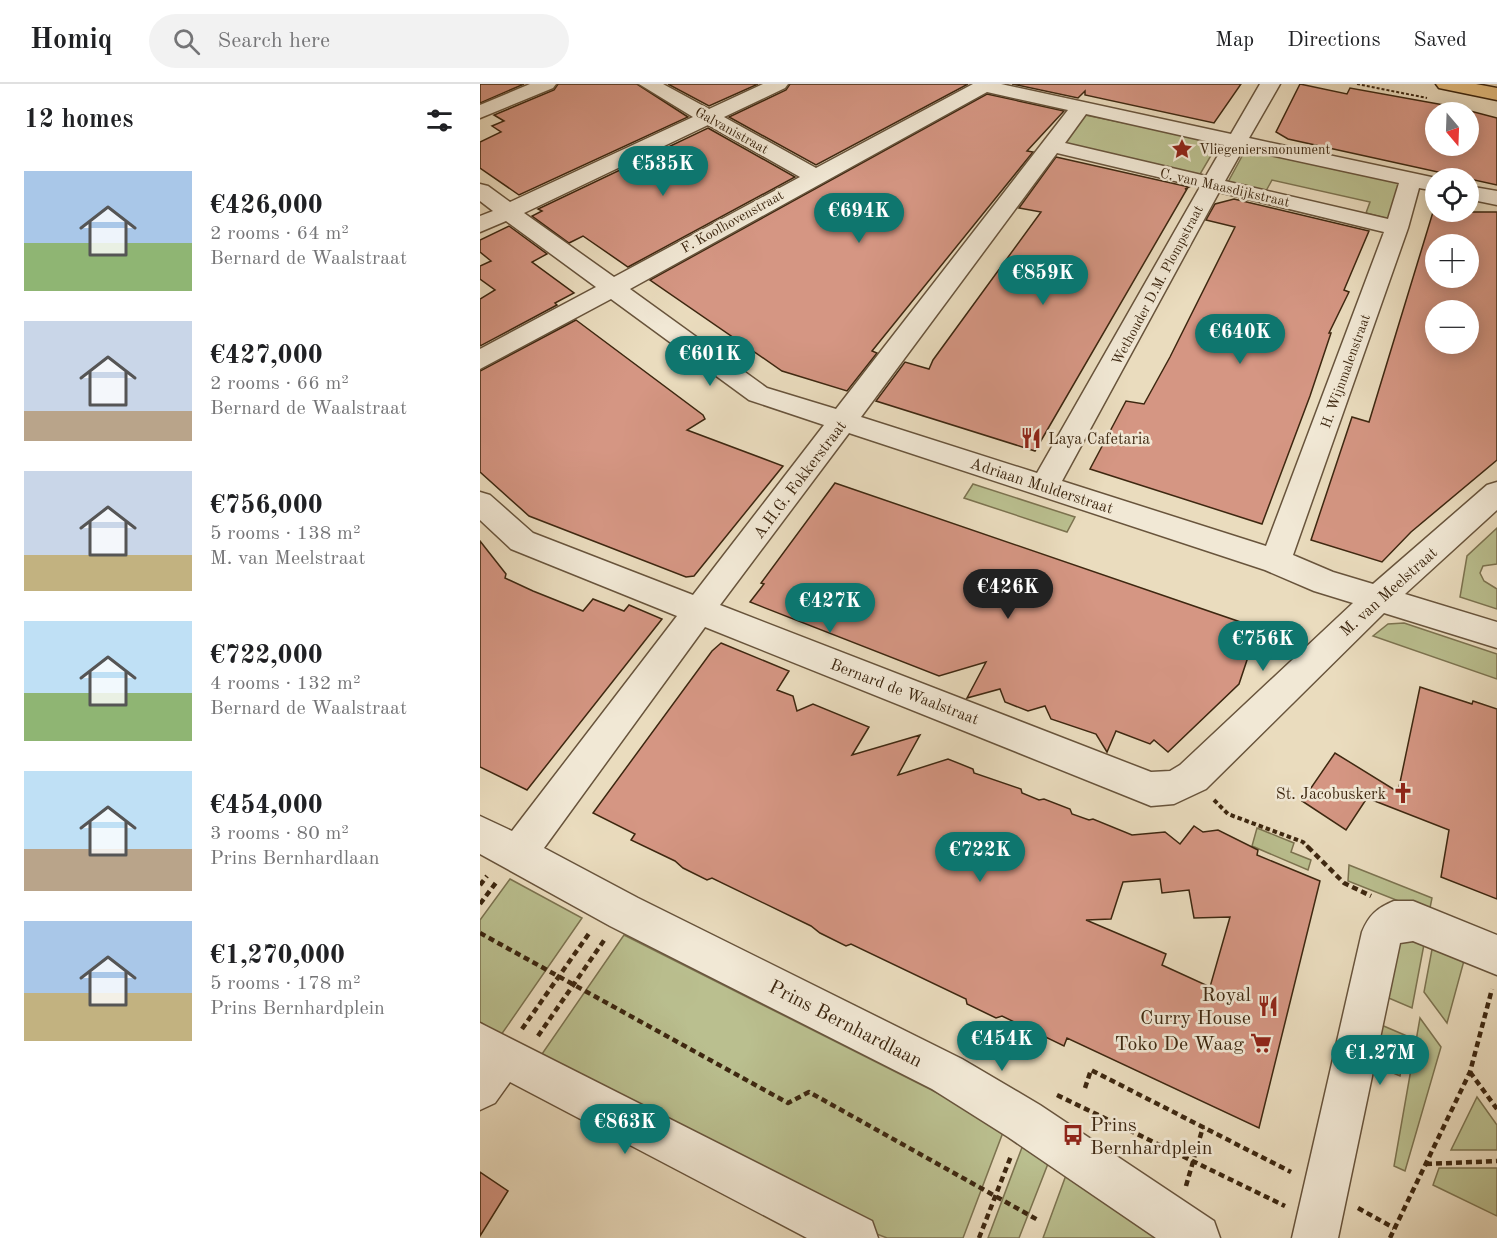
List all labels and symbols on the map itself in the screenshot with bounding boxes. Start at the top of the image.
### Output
north arrow [1425,102,1479,156]
street label: Galvanistraat [693,105,771,157]
place icon: Vliegeniersmonument [1170,137,1194,161]
place label: Vliegeniersmonument [1199,143,1331,157]
pin: €535K [621,146,705,197]
street label: C. van Maasdijkstraat [1159,166,1291,210]
street label: F. Koolhovenstraat [679,188,786,256]
pin: €694K [817,193,901,244]
street label: Wethouder D.M. Plompstraat [1110,203,1206,368]
pin: €859K [1001,255,1085,306]
street label: H. Wijnmalenstraat [1319,312,1373,430]
pin: €640K [1198,314,1282,365]
pin: €601K [668,336,752,387]
street label: A.H.G. Fokkerstraat [751,418,850,542]
restaurant icon: Laya Cafetaria [1019,426,1043,450]
place label: Laya Cafetaria [1048,432,1150,448]
street label: Adriaan Mulderstraat [968,456,1115,518]
street label: M. van Meelstraat [1338,545,1441,640]
pin: €426K [966,569,1050,620]
pin: €427K [788,583,872,634]
pin: €756K [1221,621,1305,672]
street label: Bernard de Waalstraat [828,657,981,729]
church icon: St. Jacobuskerk [1391,781,1415,805]
place label: St. Jacobuskerk [1276,787,1386,803]
pin: €722K [938,832,1022,883]
street label: Prins Bernhardlaan [765,977,925,1072]
place label: Royal Curry House [1140,986,1251,1029]
restaurant icon: Royal Curry House [1256,994,1280,1018]
pin: €454K [960,1021,1044,1072]
supermarket icon: Toko De Waag [1249,1031,1273,1055]
place label: Toko De Waag [1115,1035,1244,1055]
pin: €1.27M [1331,1035,1429,1086]
pin: €863K [583,1104,667,1155]
place label: Prins Bernhardplein [1090,1116,1213,1159]
bus stop icon: Prins Bernhardplein [1061,1123,1085,1147]

